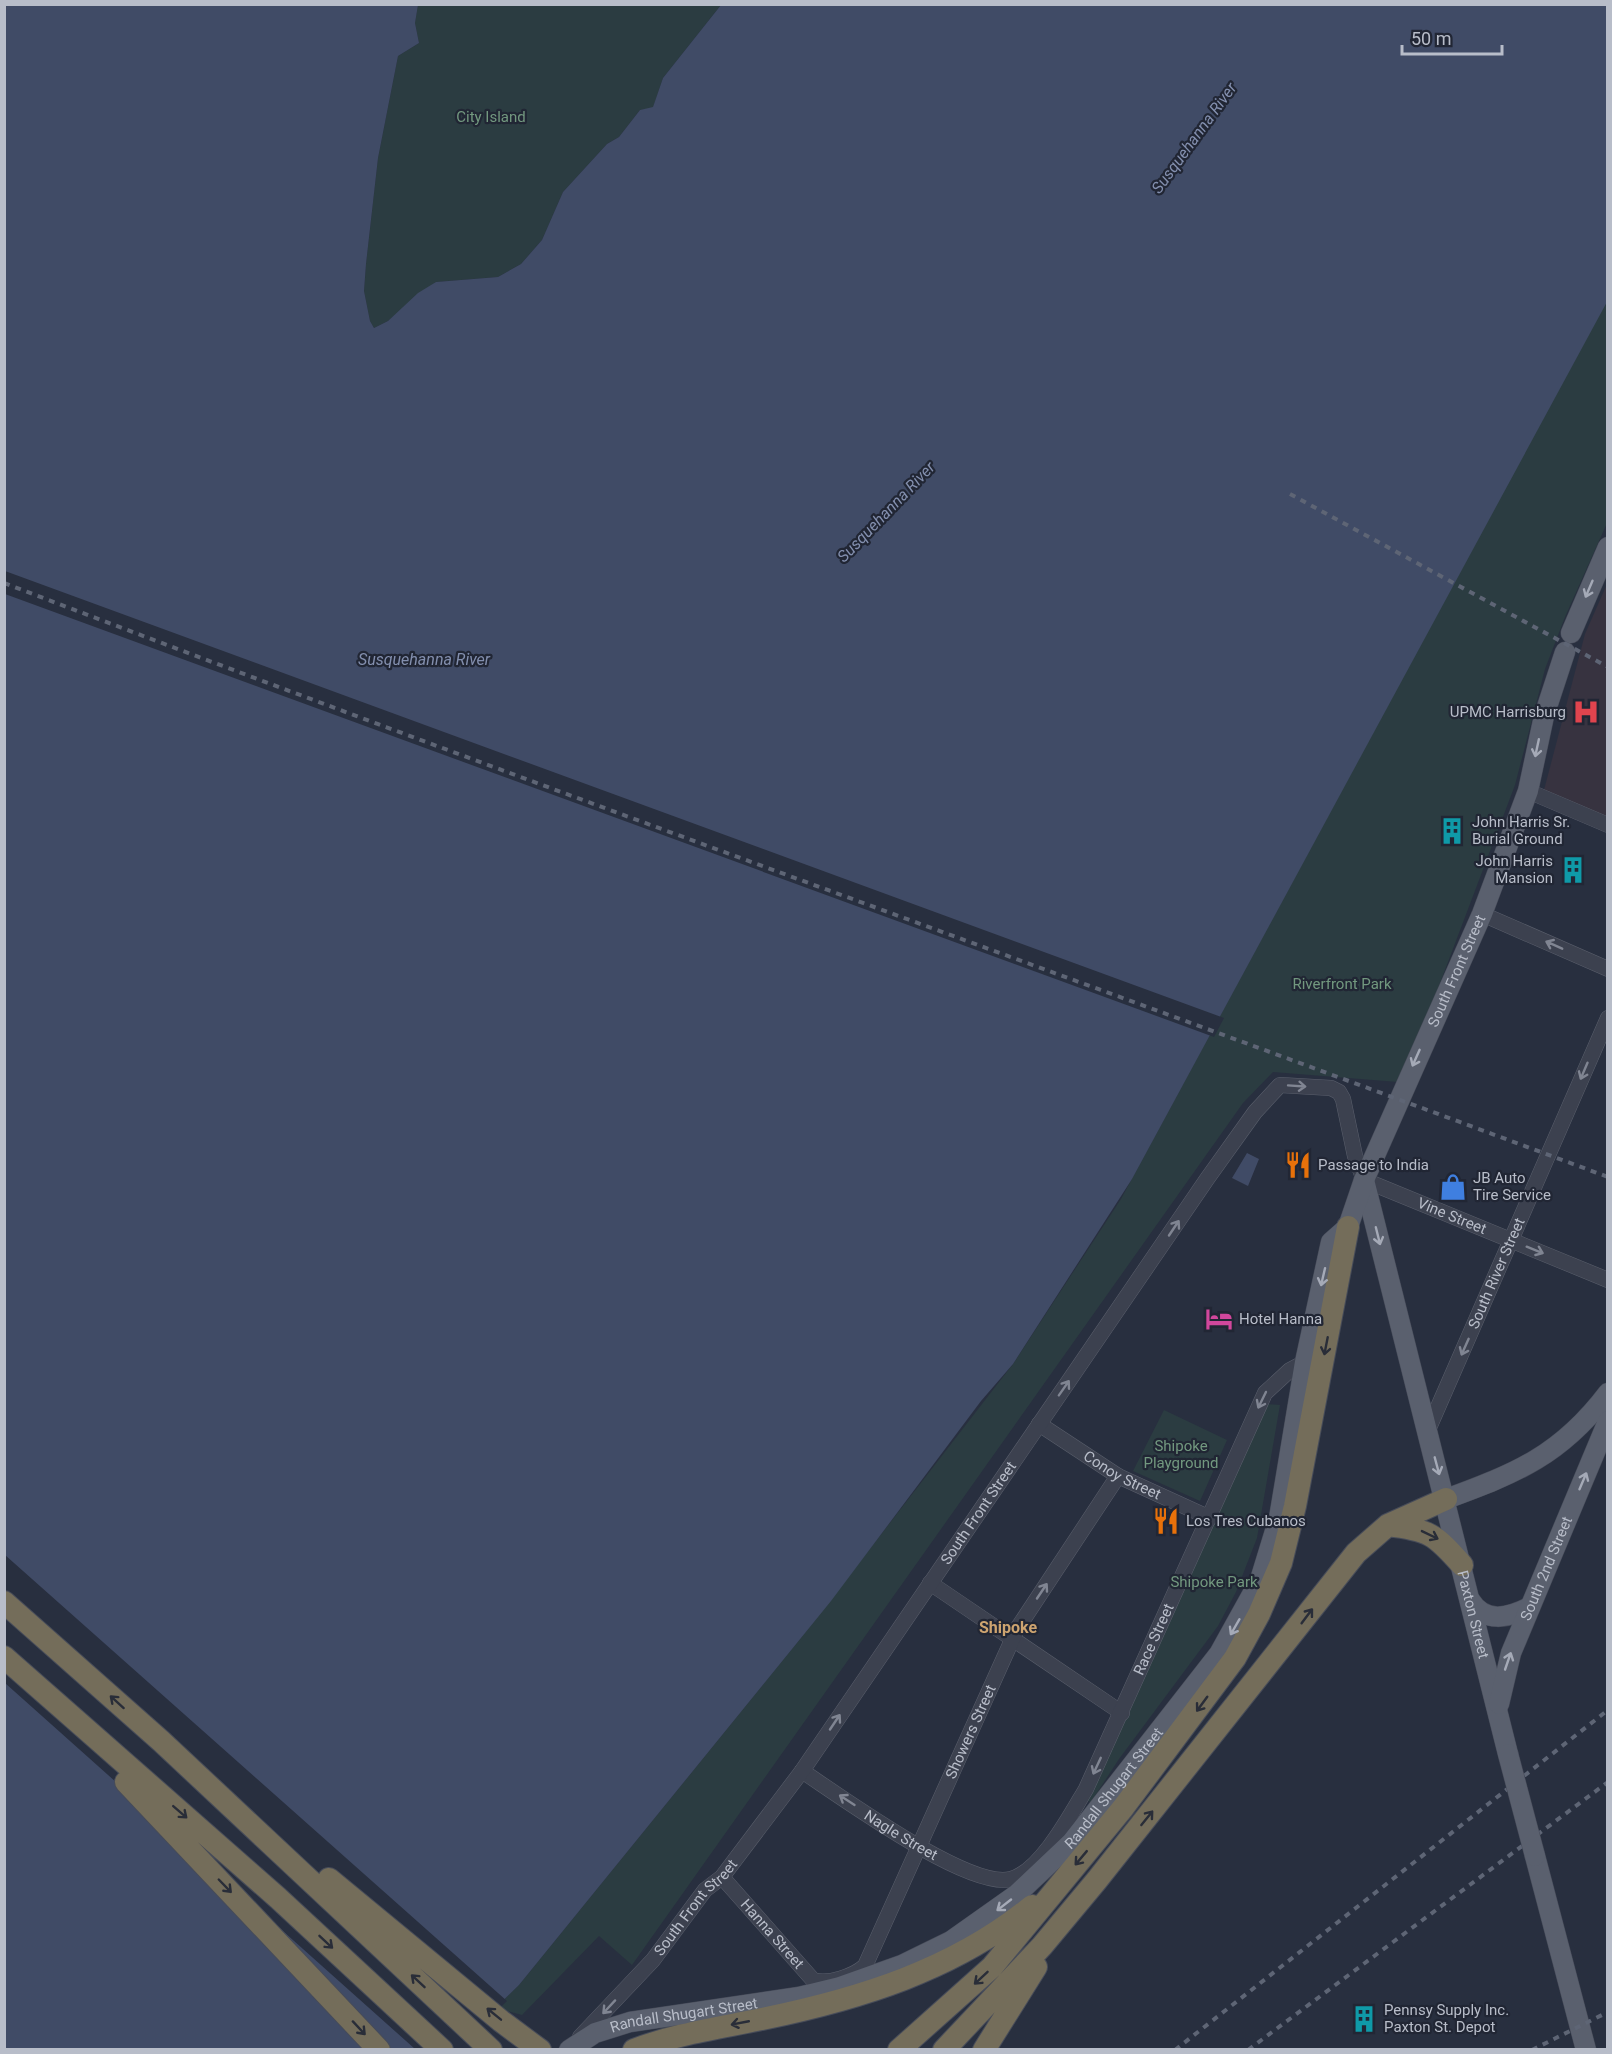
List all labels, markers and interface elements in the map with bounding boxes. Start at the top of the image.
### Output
scale bar [1402,18,1502,56]
text: 50 m [1411,28,1451,49]
water label: Susquehanna River [1147,78,1241,197]
park label: City Island [456,108,526,126]
water label: Susquehanna River [833,457,939,566]
one-way arrow [1583,580,1594,598]
water label: Susquehanna River [358,650,491,669]
hospital icon: UPMC Harrisburg [1571,697,1601,727]
place label: UPMC Harrisburg [1450,703,1566,721]
one-way arrow [1531,738,1542,757]
place label: John Harris Sr. Burial Ground [1472,813,1570,848]
building icon: John Harris Sr. Burial Ground [1437,816,1467,846]
place label: John Harris Mansion [1475,852,1553,887]
building icon: John Harris Mansion [1558,855,1588,885]
street label: South Front Street [1424,912,1490,1030]
one-way arrow [1545,939,1563,950]
park label: Riverfront Park [1292,975,1392,993]
one-way arrow [1410,1049,1421,1067]
one-way arrow [1578,1062,1589,1080]
one-way arrow [1287,1081,1307,1092]
restaurant icon: Passage to India [1283,1150,1313,1180]
place label: Passage to India [1318,1156,1429,1174]
place label: JB Auto Tire Service [1473,1169,1551,1204]
shop icon: JB Auto Tire Service [1438,1172,1468,1202]
street label: Vine Street [1415,1194,1489,1238]
street label: South River Street [1464,1215,1529,1332]
one-way arrow [1168,1220,1180,1236]
one-way arrow [1373,1226,1385,1245]
one-way arrow [1525,1245,1543,1256]
one-way arrow [1317,1267,1329,1286]
hotel icon: Hotel Hanna [1204,1304,1234,1334]
place label: Hotel Hanna [1239,1310,1322,1328]
one-way arrow [1320,1336,1331,1356]
one-way arrow [1459,1337,1470,1355]
one-way arrow [1058,1381,1070,1397]
one-way arrow [1256,1391,1268,1409]
park label: Shipoke Playground [1143,1437,1219,1472]
street label: Conoy Street [1080,1447,1164,1503]
one-way arrow [1432,1456,1444,1475]
street label: South Front Street [937,1458,1020,1568]
one-way arrow [1578,1472,1589,1490]
restaurant icon: Los Tres Cubanos [1151,1506,1181,1536]
place label: Los Tres Cubanos [1186,1512,1306,1530]
street label: South 2nd Street [1517,1514,1576,1623]
one-way arrow [1421,1530,1439,1542]
street label: Paxton Street [1453,1569,1493,1660]
park label: Shipoke Park [1170,1573,1258,1591]
one-way arrow [1036,1583,1048,1600]
street label: Race Street [1130,1601,1178,1678]
one-way arrow [1300,1608,1313,1624]
district label: Shipoke [979,1618,1037,1637]
one-way arrow [1229,1618,1241,1635]
one-way arrow [1504,1652,1515,1671]
street label: Showers Street [942,1682,1000,1782]
one-way arrow [110,1695,125,1709]
one-way arrow [1195,1696,1208,1712]
one-way arrow [829,1715,841,1731]
street label: Randall Shugart Street [1061,1724,1167,1853]
one-way arrow [1091,1756,1103,1774]
one-way arrow [838,1793,855,1806]
one-way arrow [172,1805,187,1819]
street label: Nagle Street [861,1806,941,1864]
one-way arrow [1140,1810,1153,1826]
one-way arrow [1074,1850,1088,1865]
street label: South Front Street [650,1856,741,1959]
one-way arrow [218,1879,232,1894]
street label: Hanna Street [737,1895,808,1973]
one-way arrow [996,1898,1012,1911]
one-way arrow [318,1935,333,1949]
one-way arrow [973,1970,988,1985]
one-way arrow [410,1974,425,1988]
street label: Randall Shugart Street [608,1994,759,2037]
one-way arrow [602,1999,616,2014]
place label: Pennsy Supply Inc. Paxton St. Depot [1384,2001,1509,2036]
building icon: Pennsy Supply Inc. Paxton St. Depot [1349,2004,1379,2034]
one-way arrow [486,2008,502,2021]
one-way arrow [731,2018,750,2029]
one-way arrow [352,2021,366,2036]

